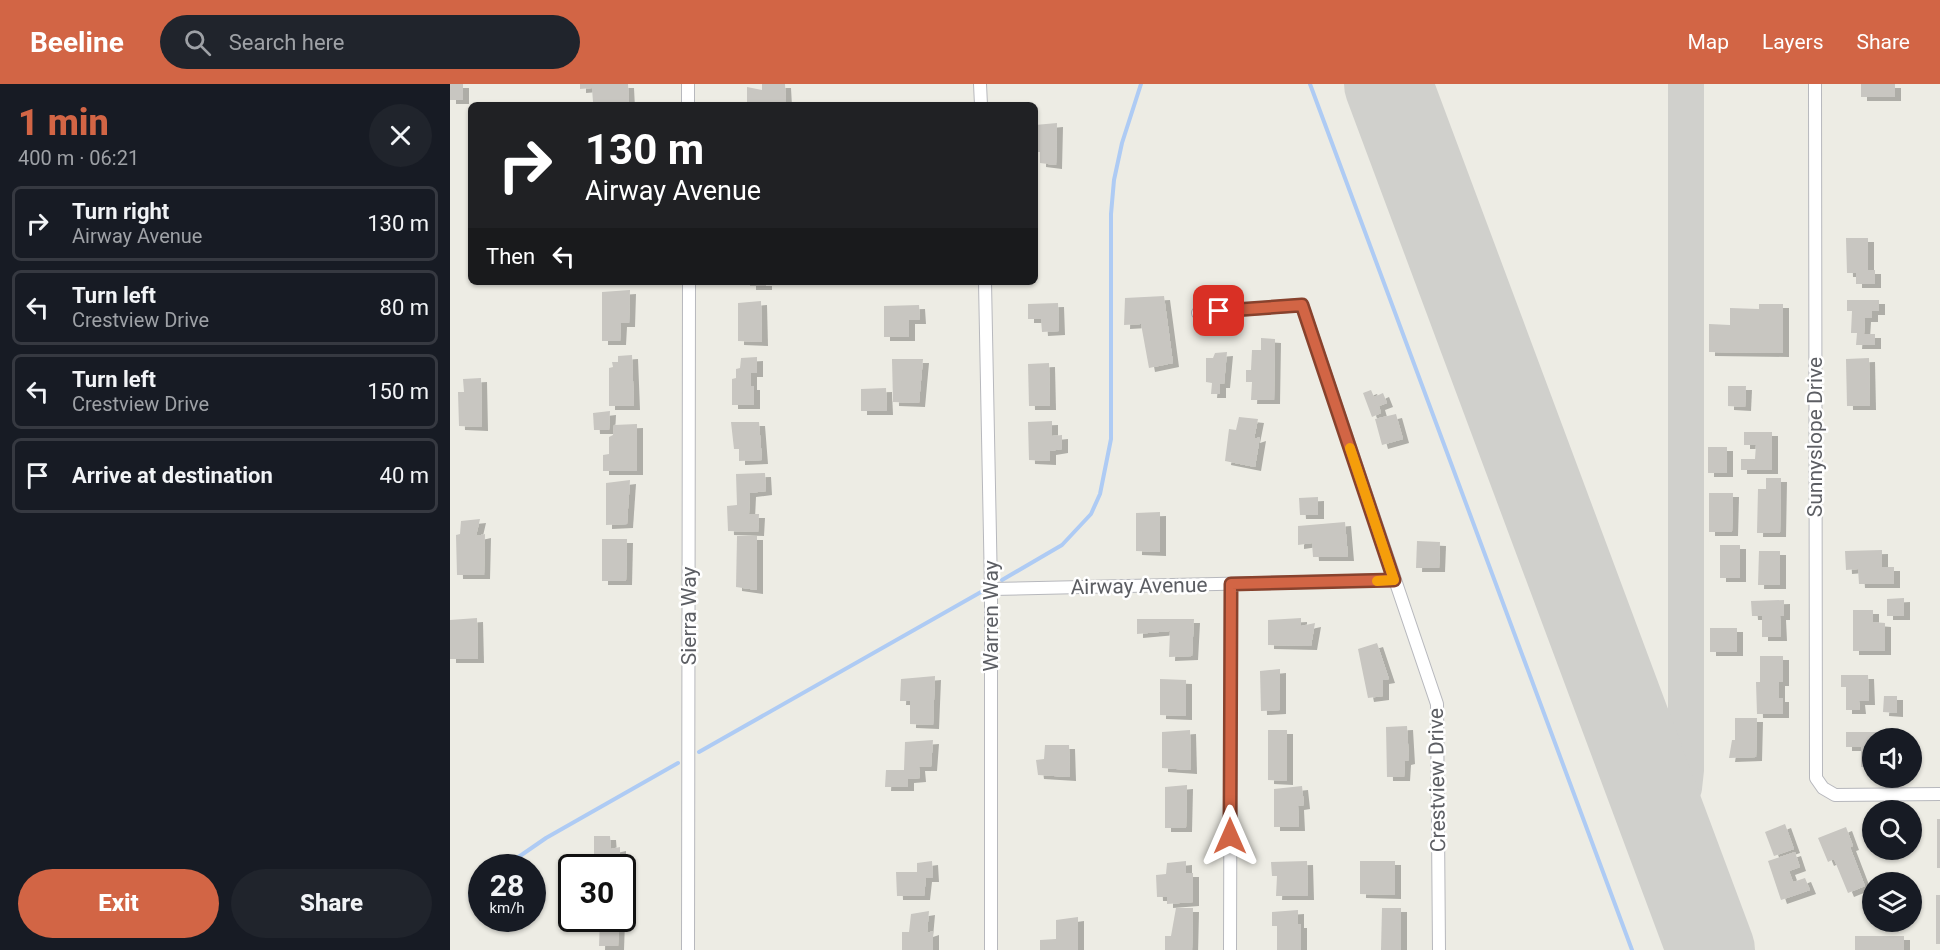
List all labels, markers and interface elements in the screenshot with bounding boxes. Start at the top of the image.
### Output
search box [160,15,580,69]
text: Beeline [30,26,124,59]
icon: search [181,26,214,59]
text: Search here [229,30,345,55]
text: Map [1687,30,1729,54]
text: Layers [1762,30,1823,54]
text: Share [1856,30,1910,54]
text: 1 min [18,102,109,144]
button: close [369,104,432,167]
text: 130 m [585,125,704,174]
icon: right [486,126,564,204]
text: 400 m · 06:21 [18,146,139,170]
text: Airway Avenue [585,175,761,207]
text: Turn right [72,199,169,224]
icon: right [21,207,54,240]
text: 130 m [367,211,429,236]
text: Airway Avenue [72,224,202,248]
icon: left [547,240,580,273]
text: Then [486,244,535,269]
text: Turn left [72,283,156,308]
pin [1193,285,1244,336]
icon: left [21,291,54,324]
icon: arrive [1202,294,1235,327]
text: 80 m [380,295,429,320]
text: Crestview Drive [72,308,209,332]
street label: Sunnyslope Drive [1803,357,1827,517]
text: Turn left [72,367,156,392]
icon: left [21,375,54,408]
text: 150 m [367,379,429,404]
text: Crestview Drive [72,392,209,416]
icon: arrive [21,459,54,492]
text: Arrive at destination [72,463,273,488]
text: 40 m [380,463,429,488]
street label: Warren Way [979,560,1003,672]
street label: Sierra Way [677,567,701,665]
street label: Airway Avenue [1070,573,1208,599]
street label: Crestview Drive [1424,708,1450,852]
map controls [1862,728,1922,932]
button: sound [1862,728,1922,788]
button: search [1862,800,1922,860]
position arrow [1198,804,1262,868]
speed limit sign: 30 [558,854,636,932]
text: 28 [490,868,524,903]
button: Exit [18,869,219,938]
button: Share [231,869,432,938]
button: layers [1862,872,1922,932]
text: km/h [489,899,525,917]

